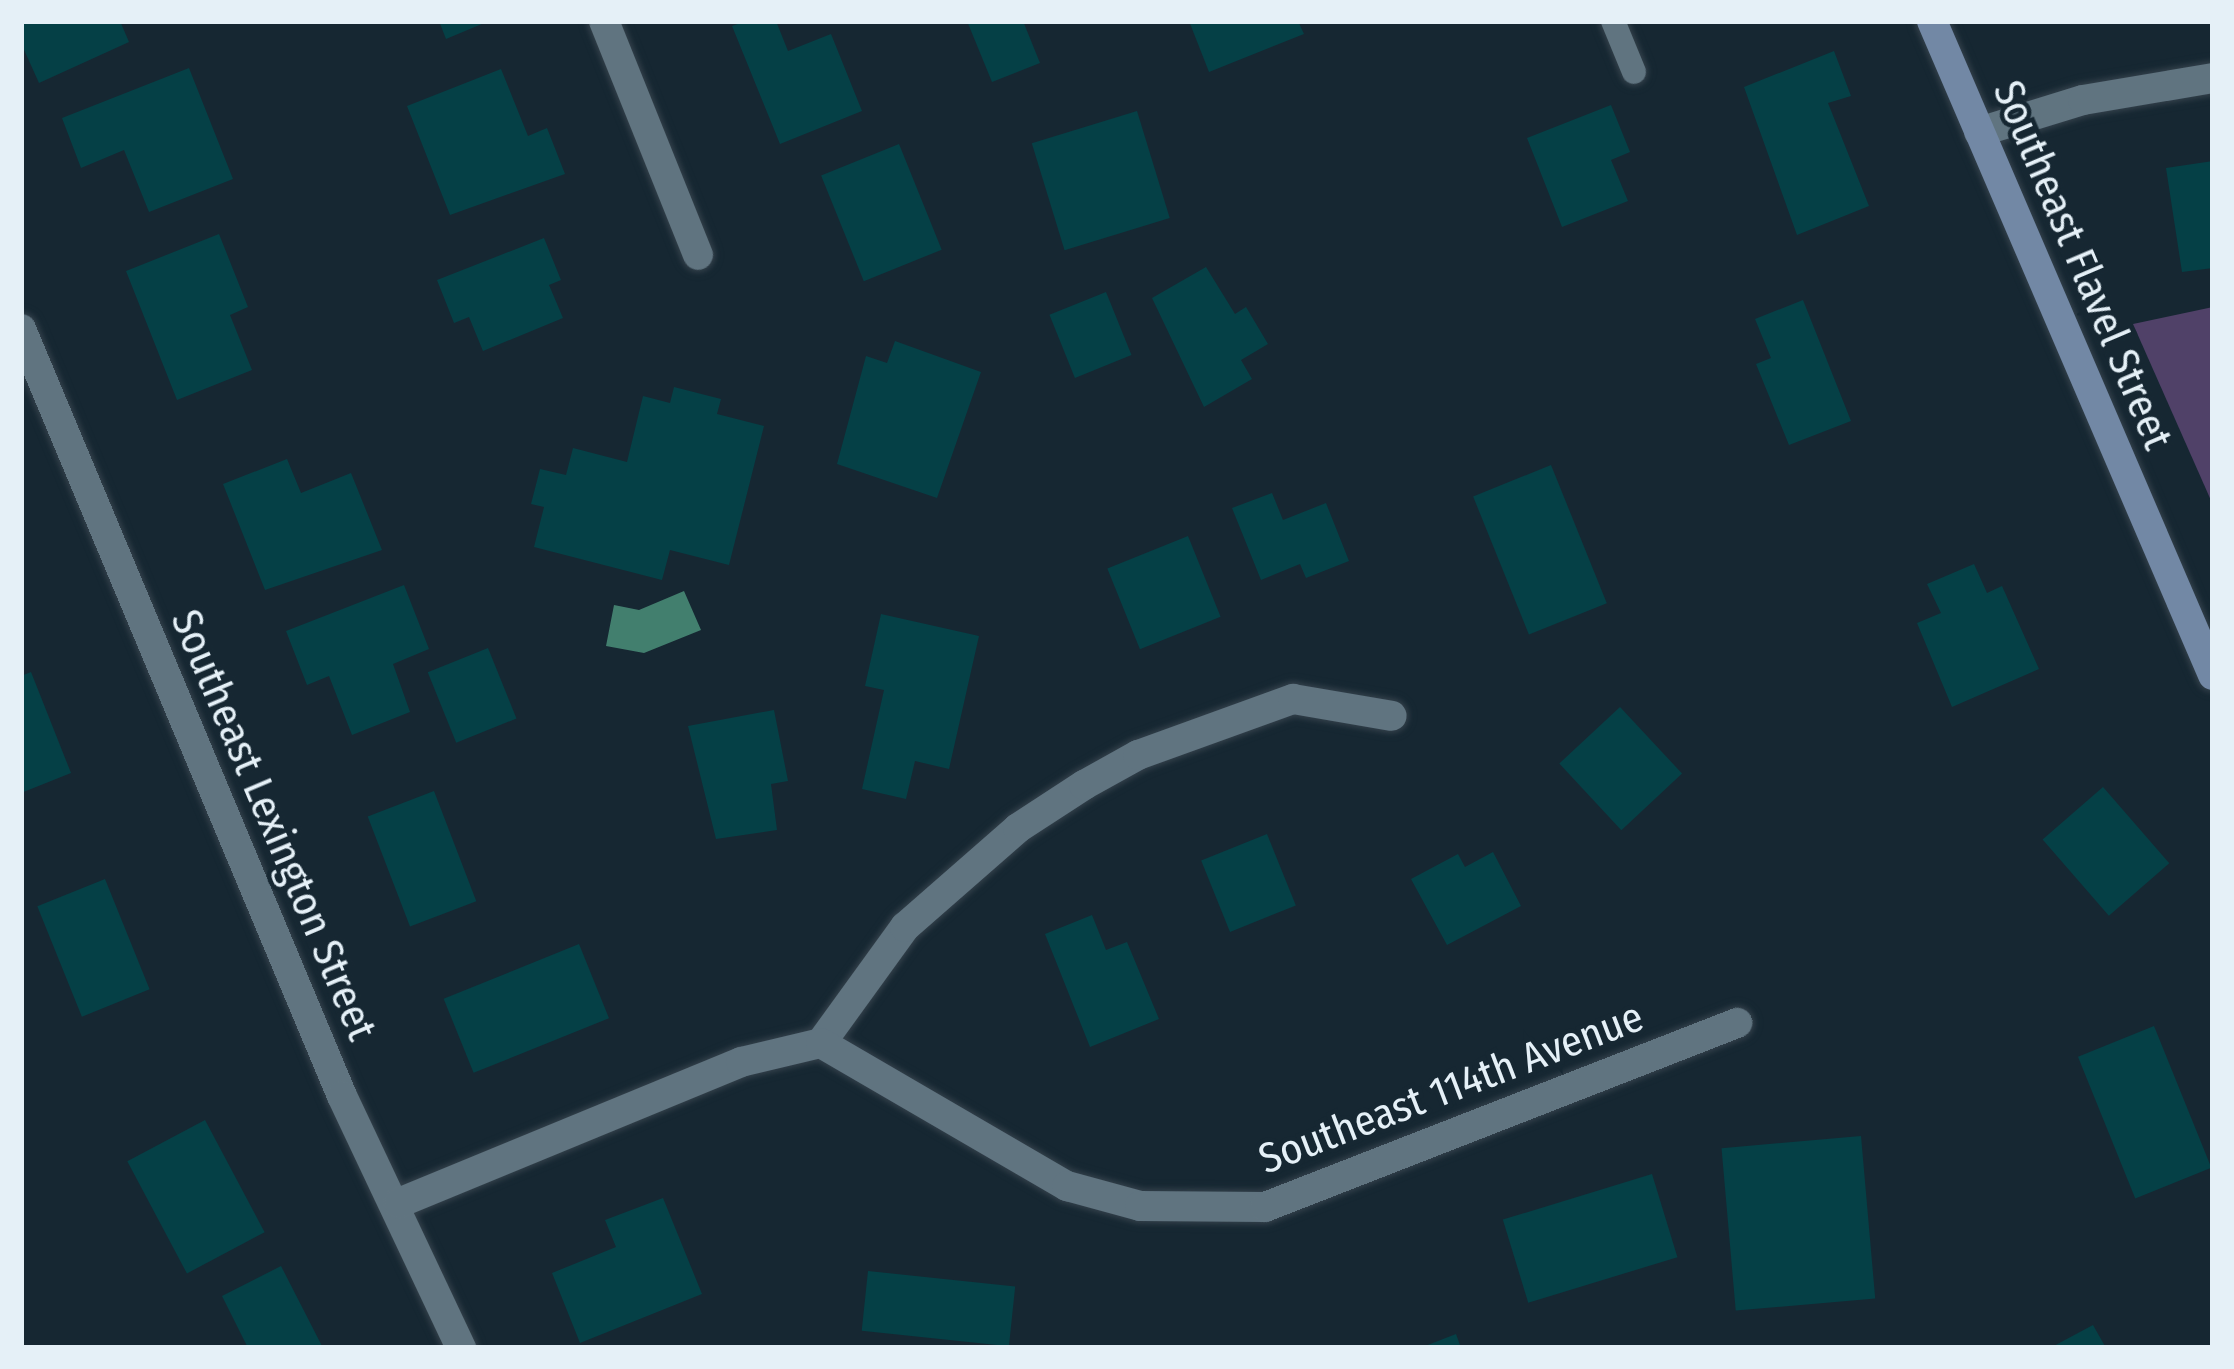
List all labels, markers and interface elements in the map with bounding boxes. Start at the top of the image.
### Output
street label: Southeast Flavel Street [1983,73,2183,457]
street label: Southeast Lexington Street [160,602,388,1048]
street label: Southeast 114th Avenue [1252,991,1650,1185]

